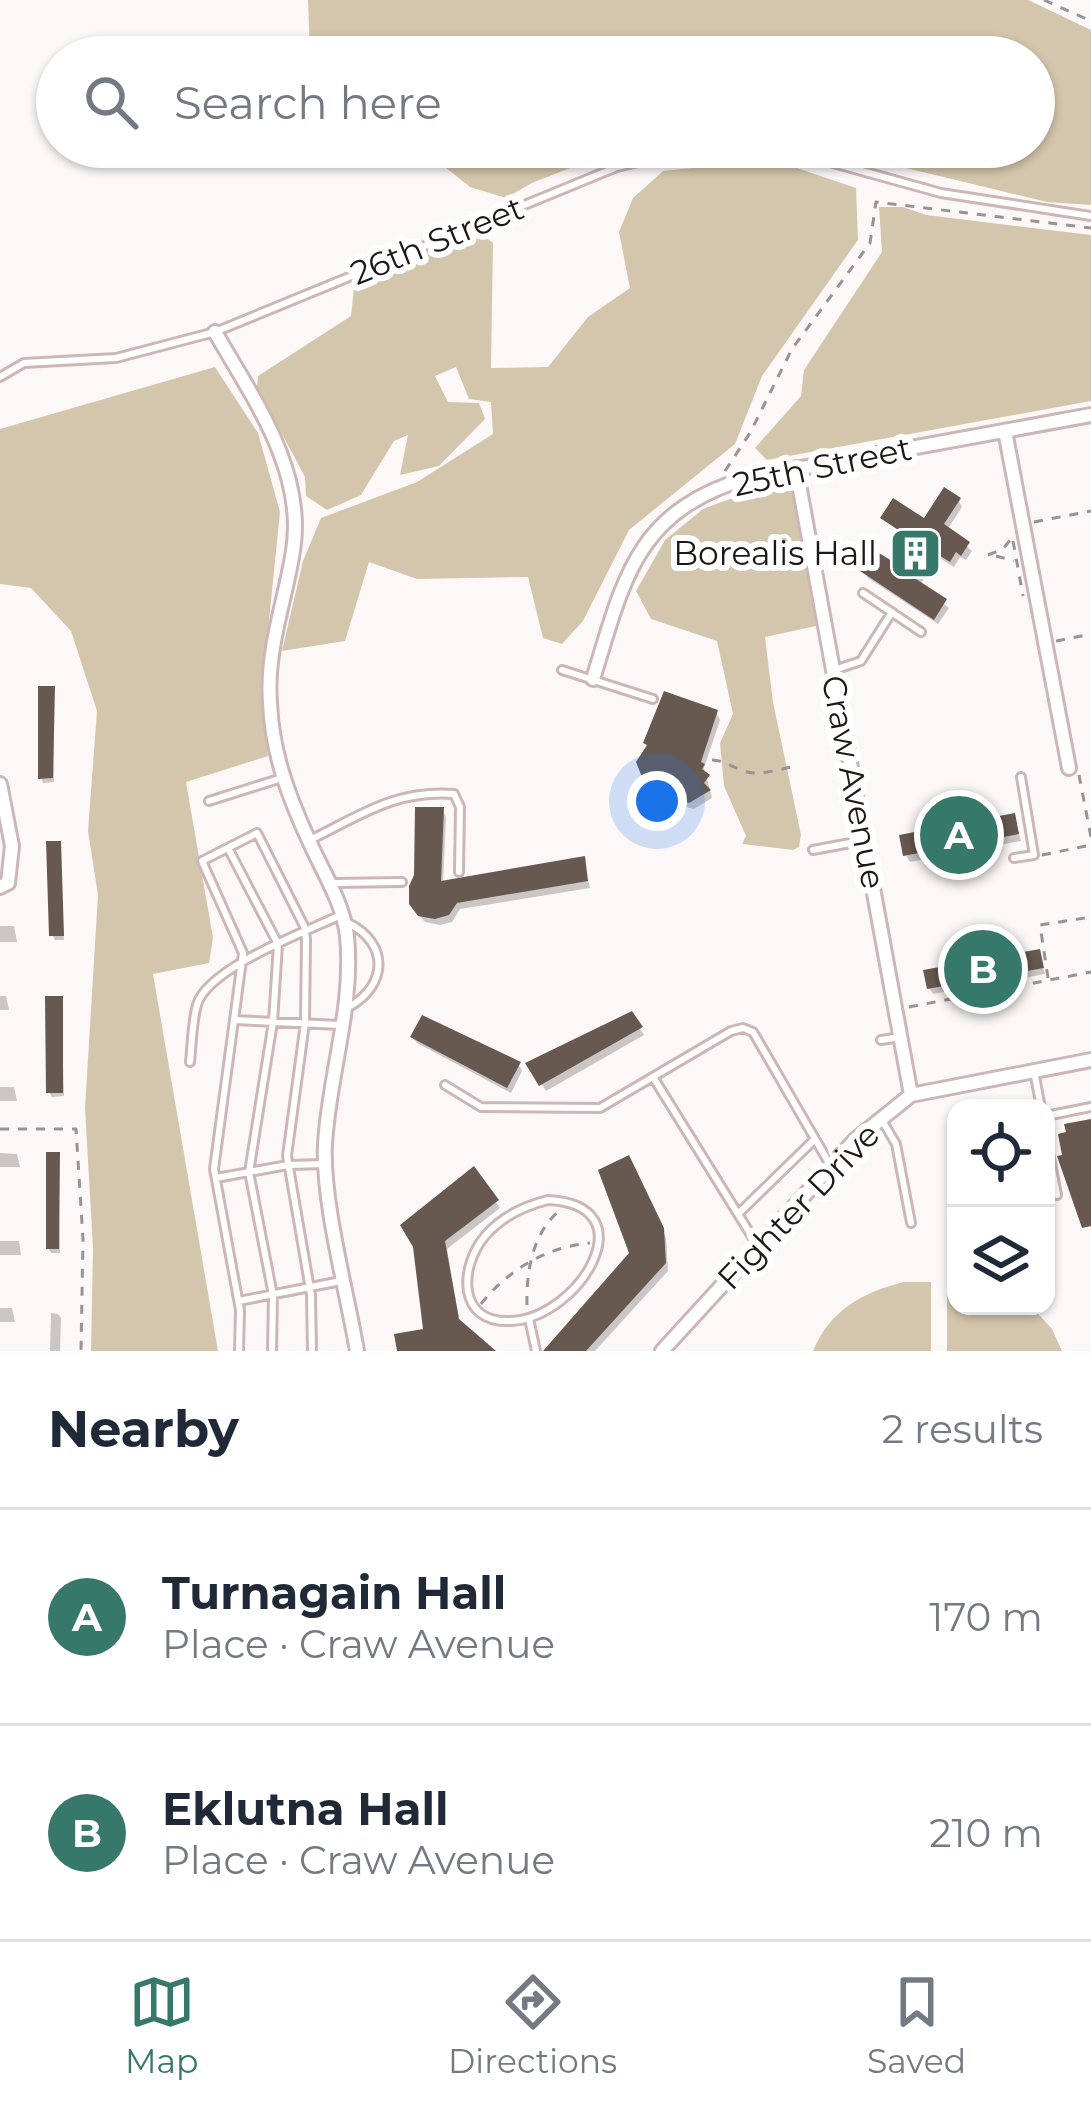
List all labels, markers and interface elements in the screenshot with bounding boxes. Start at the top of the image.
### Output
search box [36,36,1055,168]
icon: search [78,69,144,135]
text: Search here [174,75,442,130]
street label: 26th Street [345,187,529,293]
street label: 25th Street [729,428,915,504]
building icon: Borealis Hall [888,525,944,581]
place label: Borealis Hall [673,533,877,573]
street label: Craw Avenue [814,672,894,892]
your location [627,771,687,831]
pin: A [920,790,998,880]
pin: B [944,924,1022,1014]
map controls [947,1099,1055,1315]
button: locate [947,1099,1055,1207]
street label: Fighter Drive [709,1115,887,1297]
button: layers [947,1207,1055,1315]
text: Nearby [48,1398,239,1460]
text: 2 results [882,1405,1043,1453]
text: Turnagain Hall [162,1565,506,1620]
text: A [72,1593,102,1641]
text: 170 m [929,1593,1043,1641]
text: Place · Craw Avenue [162,1620,555,1668]
text: Eklutna Hall [162,1781,449,1836]
text: B [72,1809,102,1857]
text: 210 m [929,1809,1043,1857]
text: Place · Craw Avenue [162,1836,555,1884]
tab: Map [125,1969,198,2081]
tab: Directions [448,1969,617,2081]
tab: Saved [867,1969,966,2081]

